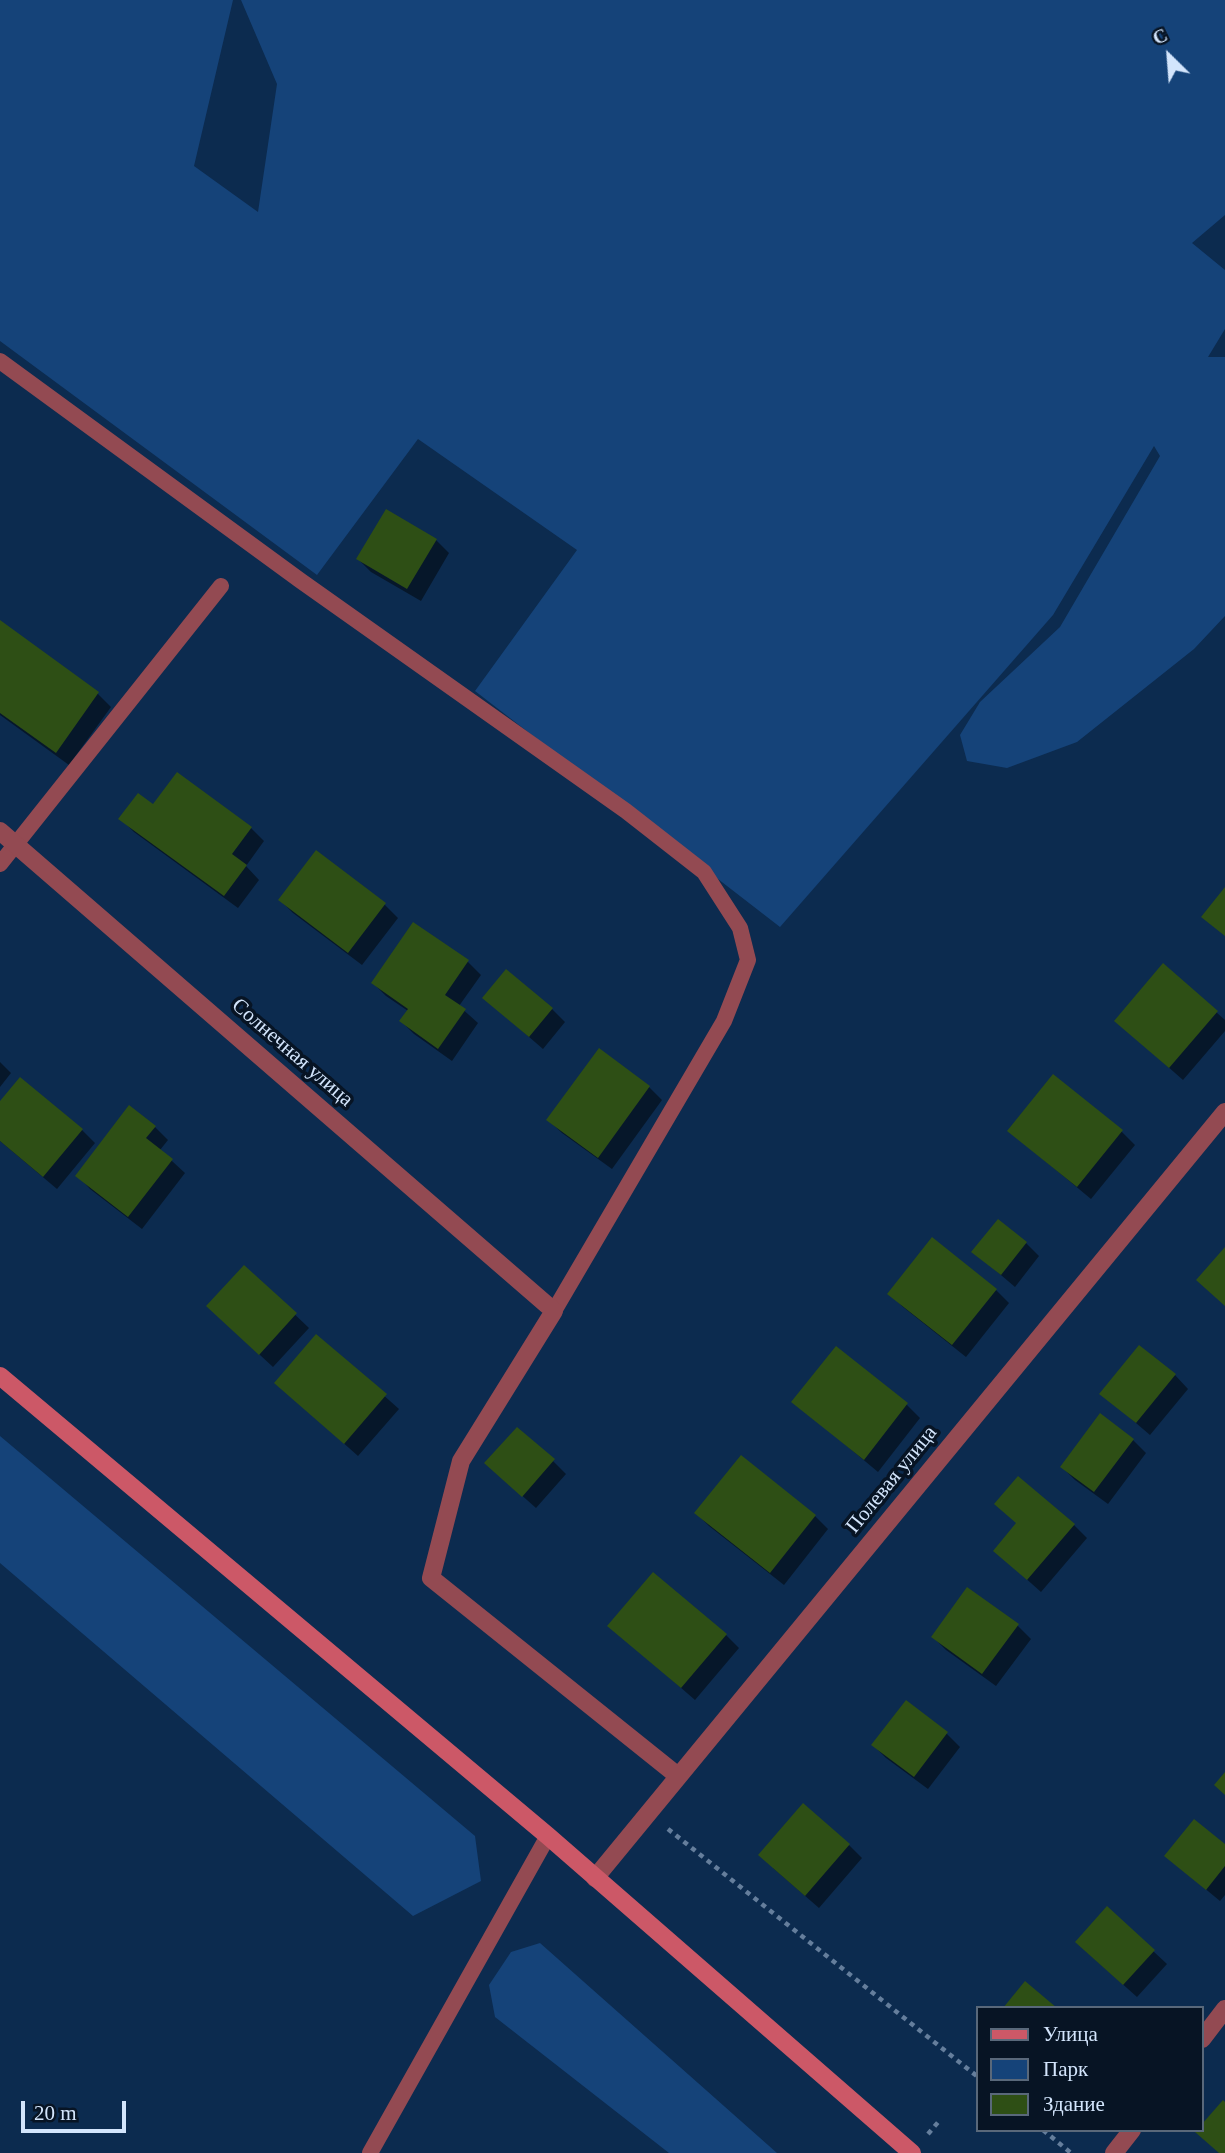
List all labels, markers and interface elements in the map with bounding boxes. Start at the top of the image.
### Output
north arrow [1134,21,1204,91]
text: С [1149,24,1171,49]
street label: Солнечная улица [226,993,358,1113]
street label: Полевая улица [841,1421,943,1539]
legend [976,2006,1204,2132]
text: Улица [1043,2022,1098,2046]
text: Парк [1043,2057,1088,2081]
scale bar [24,2086,130,2130]
text: Здание [1043,2092,1105,2116]
text: 20 m [34,2101,77,2125]

